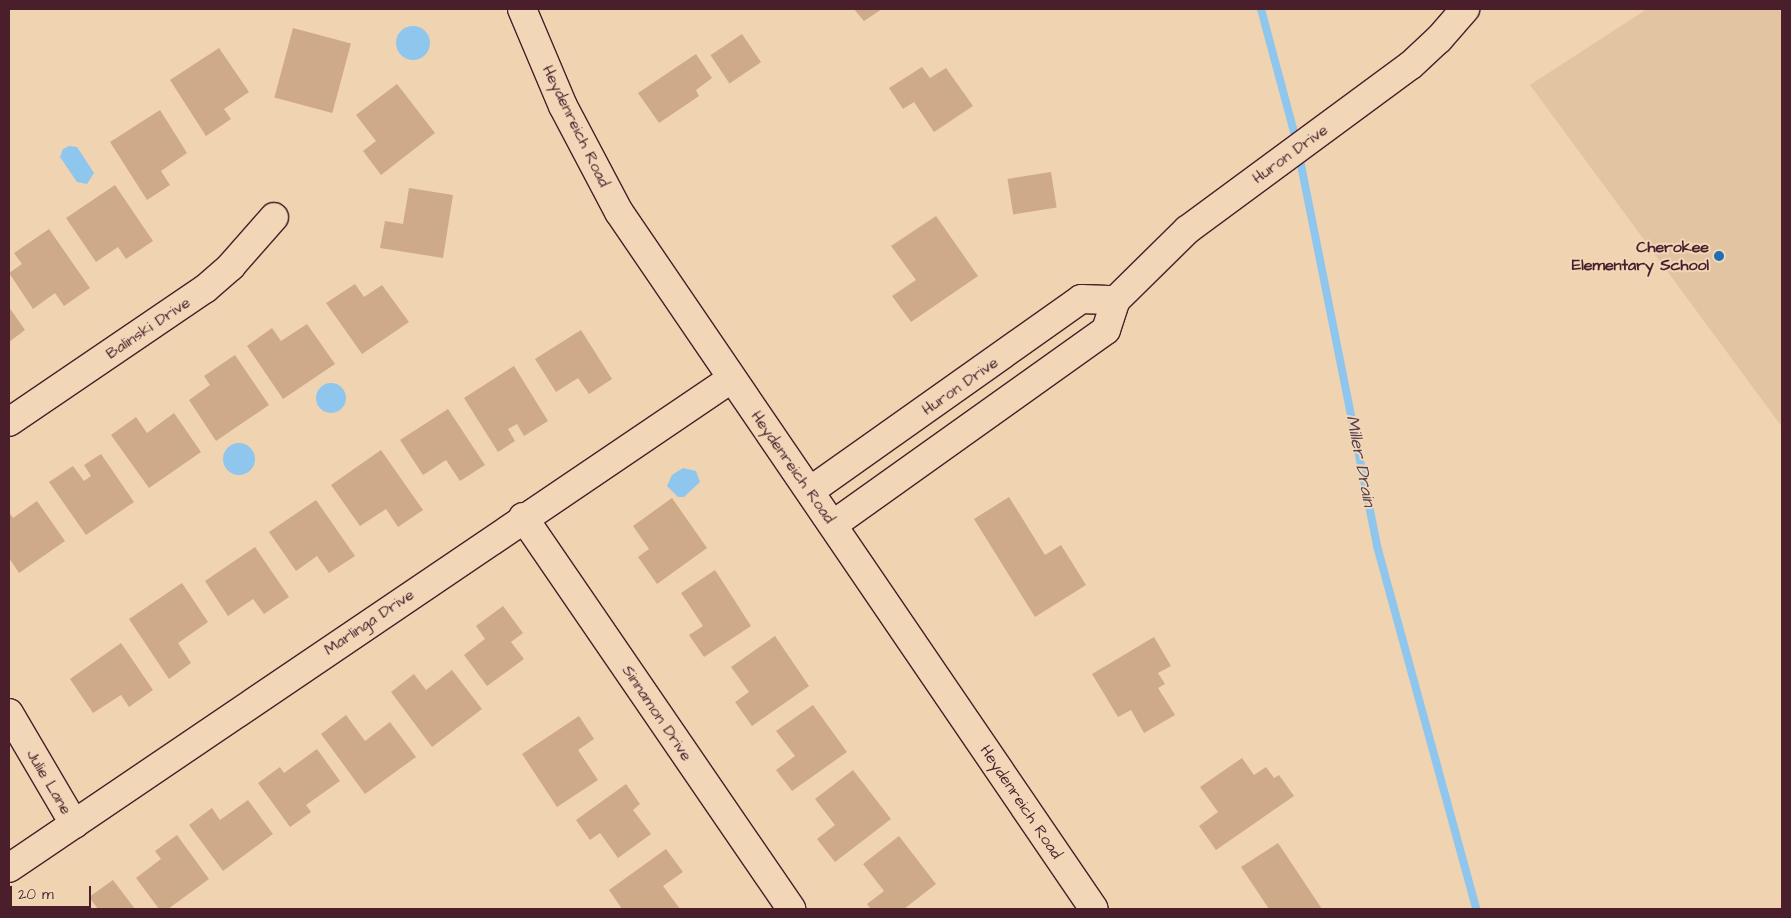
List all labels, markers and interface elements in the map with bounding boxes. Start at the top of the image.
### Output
street label: Heydenreich Road [538,62,614,190]
street label: Huron Drive [1249,120,1331,188]
place label: Cherokee Elementary School [1572,237,1709,275]
marker: Cherokee Elementary School [1713,250,1725,262]
street label: Balinski Drive [102,293,194,363]
street label: Huron Drive [918,353,1002,419]
street label: Heydenreich Road [747,407,839,527]
water label: Miller Drain [1341,413,1379,509]
street label: Marlinga Drive [320,585,418,659]
street label: Sinnamon Drive [618,662,696,764]
street label: Heydenreich Road [976,741,1066,863]
street label: Julie Lane [22,746,76,818]
scale bar [12,876,94,908]
text: 20 m [18,884,54,905]

